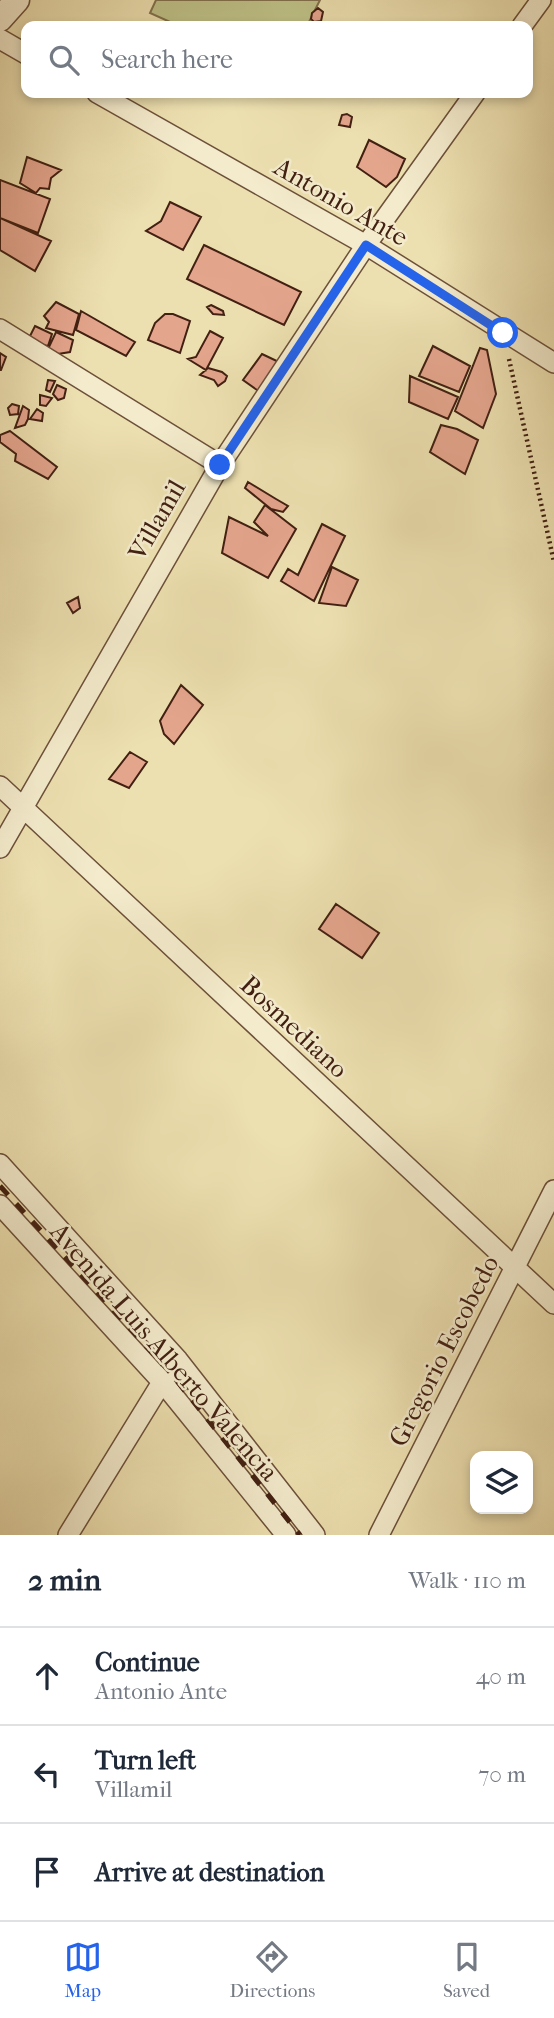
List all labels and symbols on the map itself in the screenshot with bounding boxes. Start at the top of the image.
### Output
street label: Antonio Ante [268,151,414,253]
route start [487,317,518,348]
route end [204,449,235,480]
street label: Villamil [121,474,192,566]
street label: Bosmediano [234,969,354,1085]
street label: Avenida Luis Alberto Valencia [43,1216,285,1488]
street label: Gregorio Escobedo [382,1250,506,1452]

